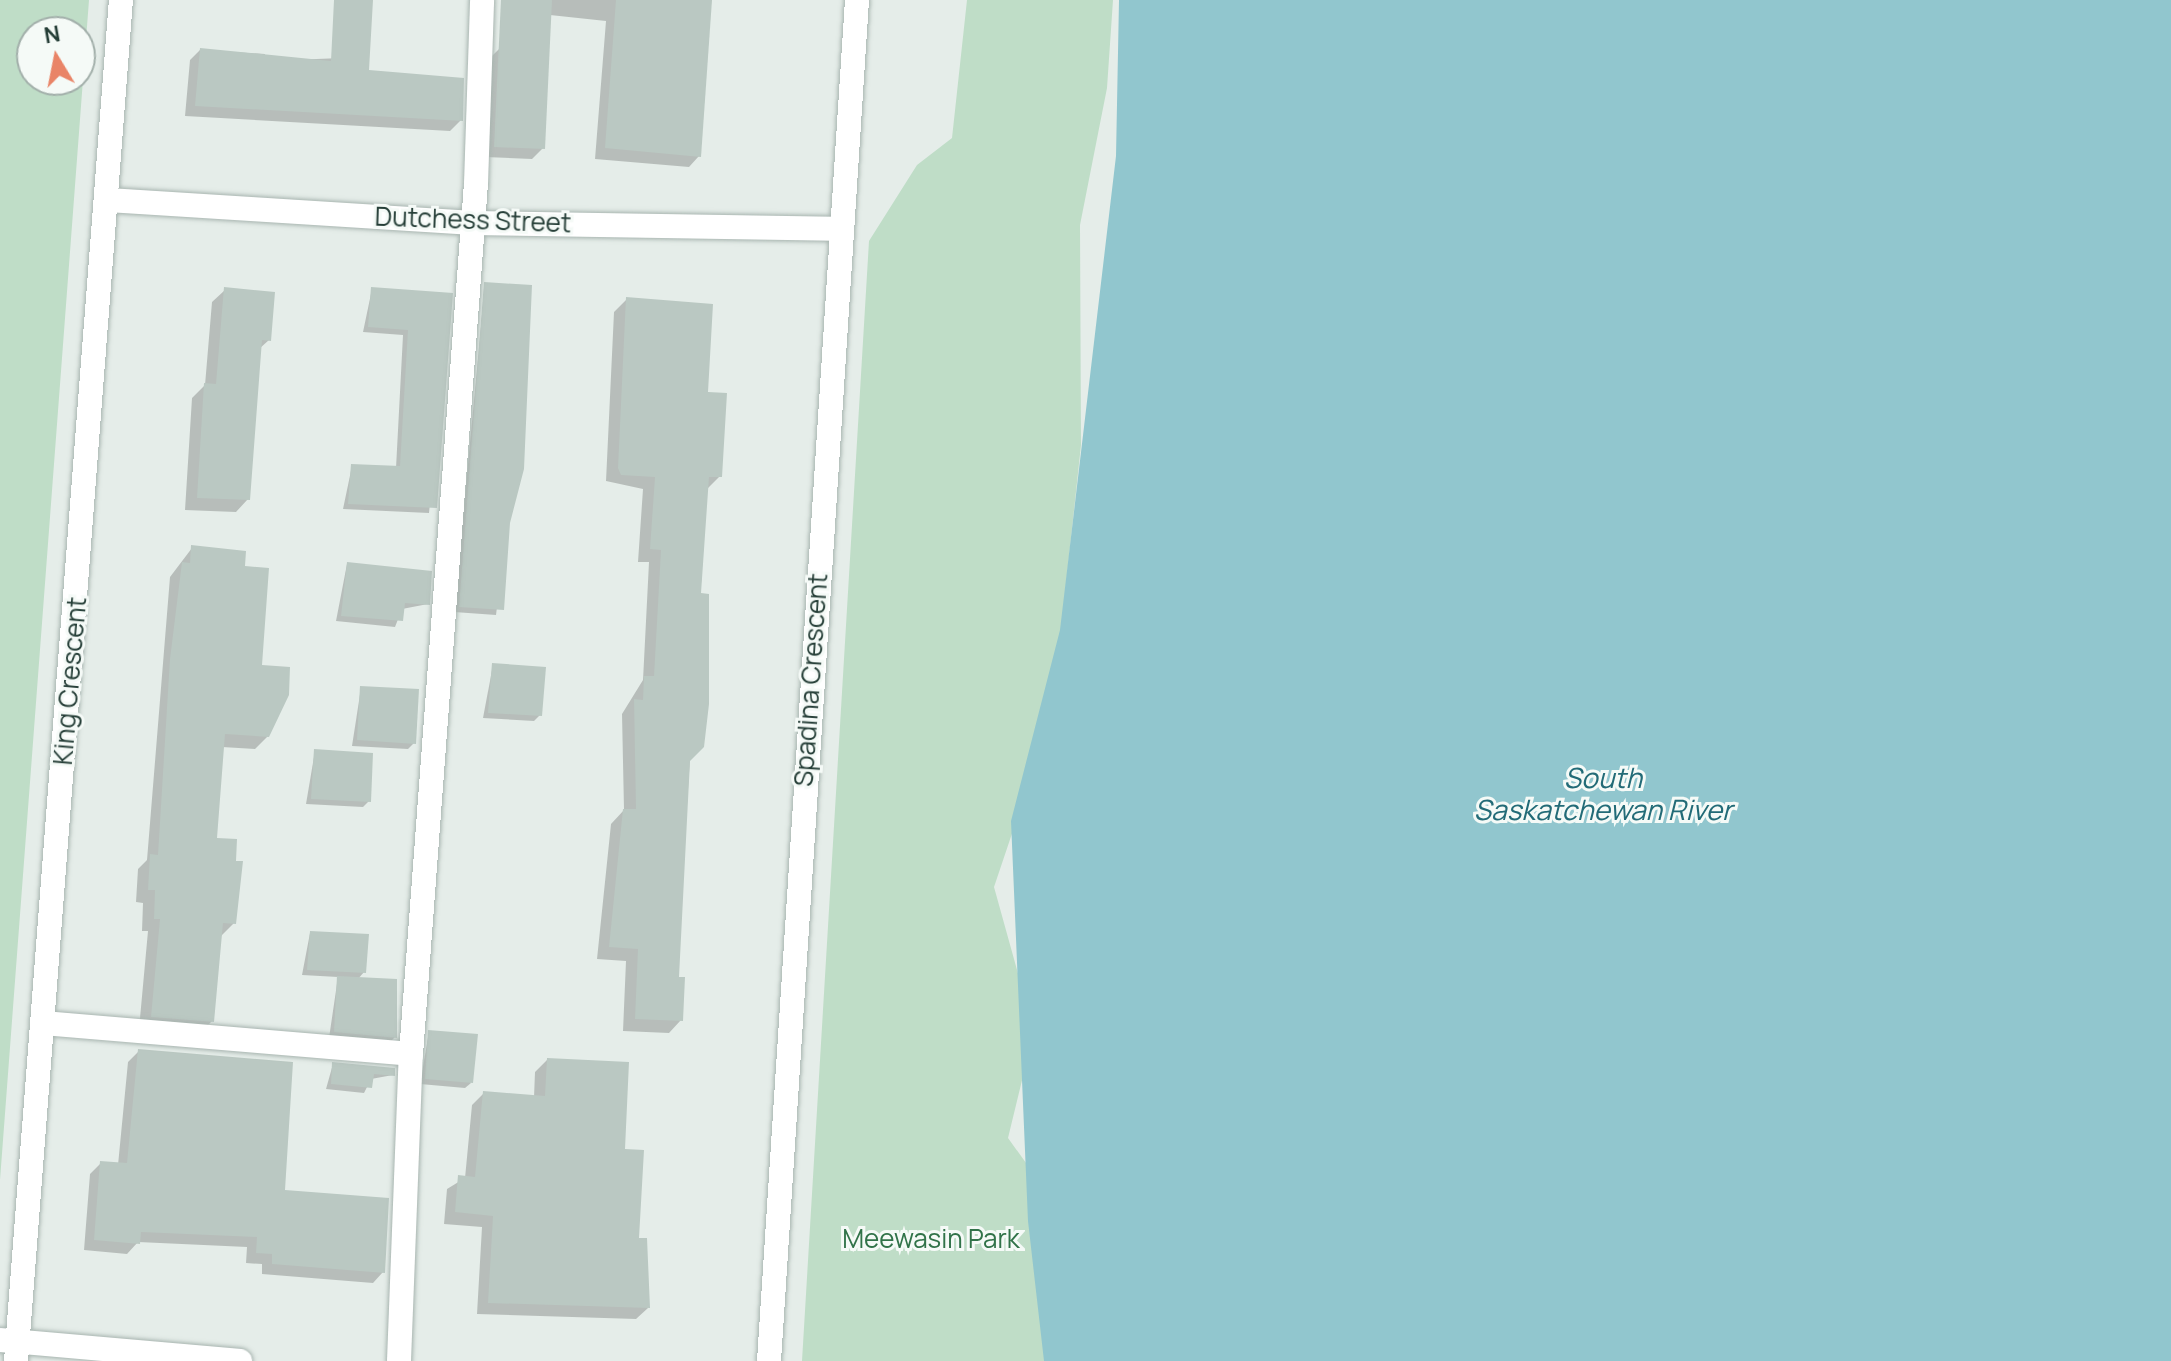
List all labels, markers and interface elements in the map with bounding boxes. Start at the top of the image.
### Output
north arrow [16,16,96,96]
text: N [42,18,63,50]
street label: Dutchess Street [374,201,572,239]
street label: Spadina Crescent [788,572,834,788]
street label: King Crescent [47,596,93,766]
water label: South Saskatchewan River [1474,760,1732,826]
park label: Meewasin Park [842,1223,1020,1255]

